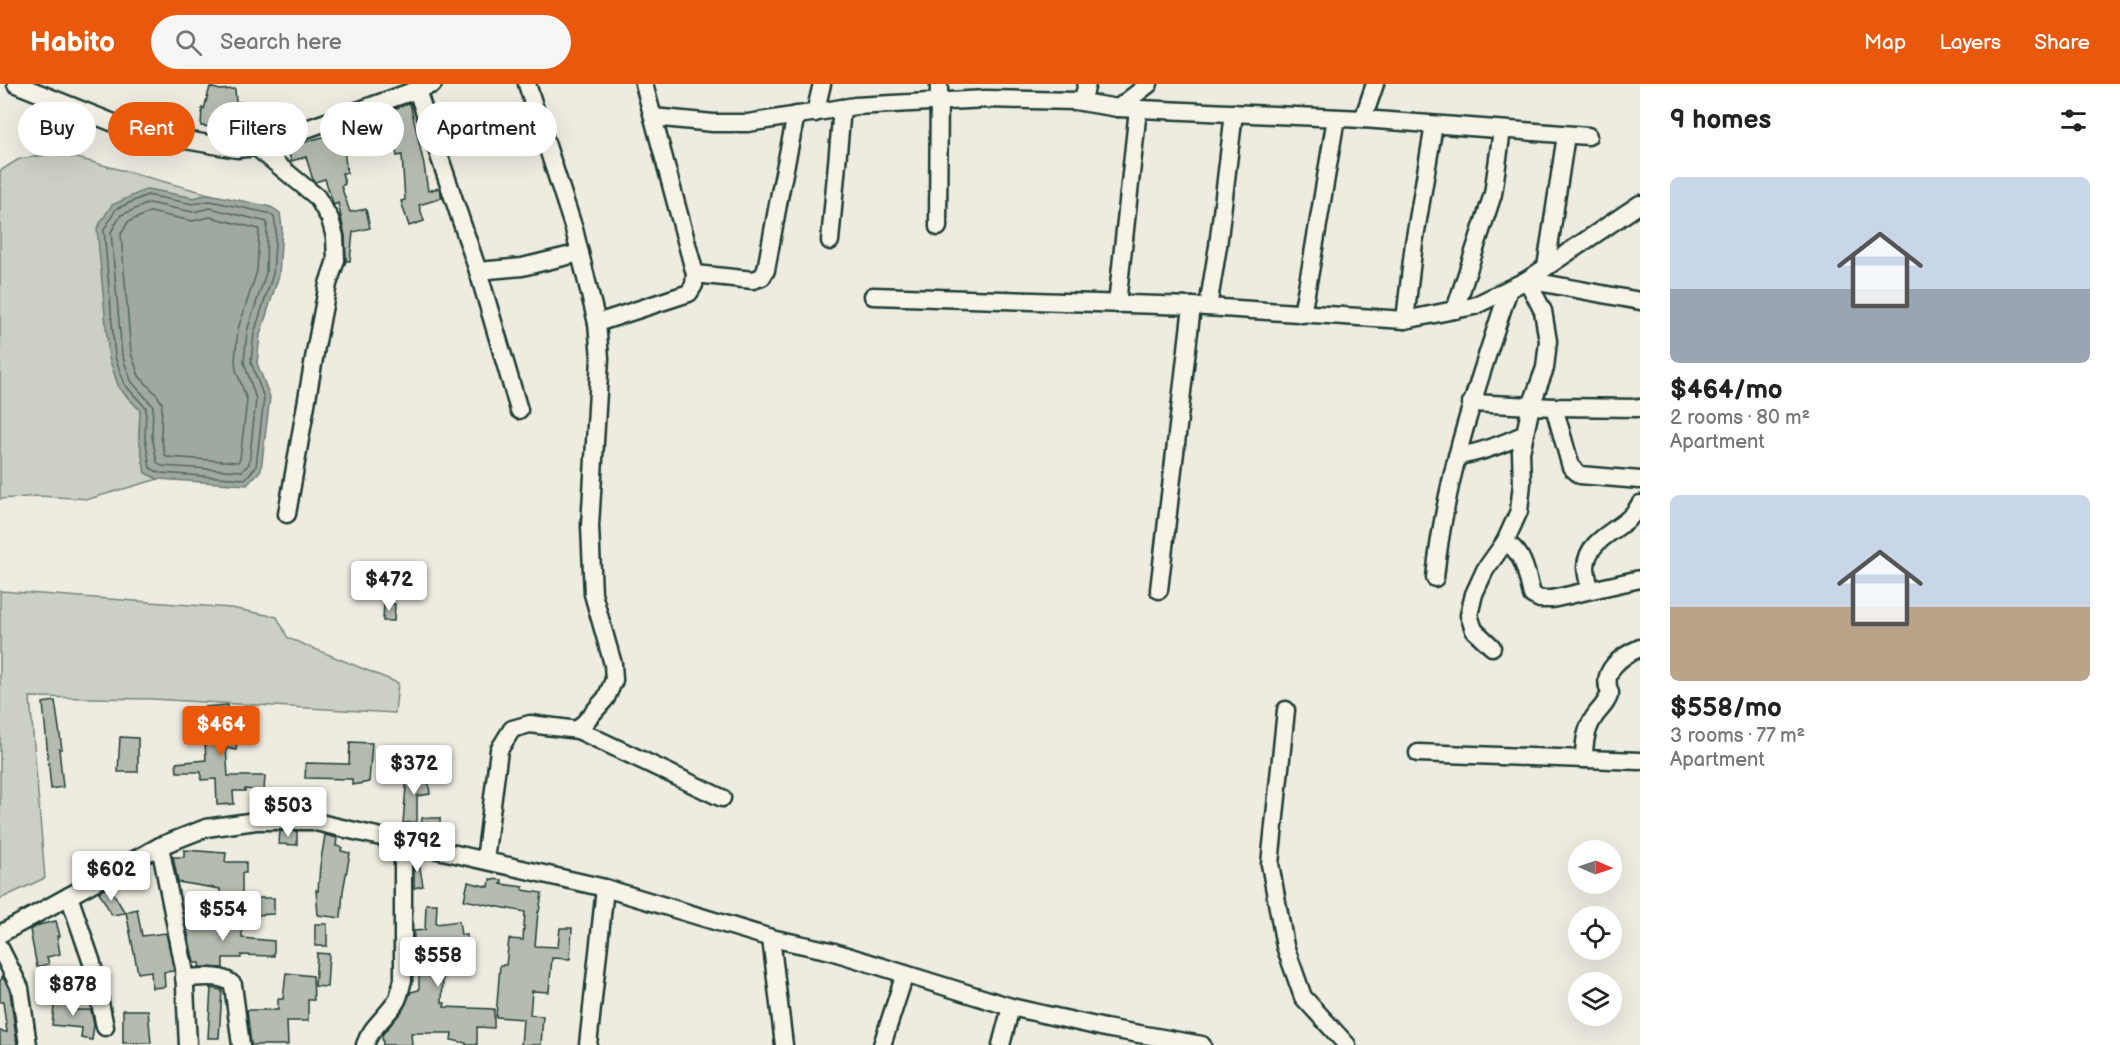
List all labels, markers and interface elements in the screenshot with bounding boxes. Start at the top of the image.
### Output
search box [151,15,571,69]
text: Habito [30,26,115,59]
icon: search [172,26,205,59]
text: Search here [220,29,342,56]
text: Map [1864,30,1906,55]
text: Layers [1939,30,2001,55]
text: Share [2034,30,2090,55]
chip: Buy [18,102,96,156]
chip: Rent [108,102,195,156]
chip: Filters [207,102,308,156]
chip: New [320,102,404,156]
chip: Apartment [416,102,557,156]
icon: filters [2057,104,2090,137]
text: 9 homes [1670,105,1771,136]
icon: home [1826,216,1934,324]
text: $464/mo [1670,375,1783,406]
text: 2 rooms · 80 m² [1670,406,1810,430]
text: Apartment [1670,430,1765,454]
icon: home [1826,534,1934,642]
pin: $472 [353,561,425,612]
text: $472 [365,568,413,592]
text: $558/mo [1670,693,1782,724]
pin: $464 [185,706,257,757]
text: $464 [197,713,245,737]
text: 3 rooms · 77 m² [1670,724,1805,748]
pin: $372 [378,745,450,796]
text: Apartment [1670,748,1765,772]
text: $372 [390,752,438,776]
pin: $503 [252,787,324,838]
text: $503 [264,794,312,818]
pin: $792 [381,822,453,873]
text: $792 [393,829,441,853]
north arrow [1568,840,1622,894]
map controls [1568,840,1622,1026]
pin: $602 [75,851,147,902]
text: $602 [86,858,136,882]
pin: $554 [187,891,259,942]
text: $554 [199,898,247,922]
button: locate [1568,906,1622,960]
pin: $558 [402,937,474,988]
text: $558 [414,944,462,968]
pin: $878 [37,966,109,1017]
button: layers [1568,972,1622,1026]
text: $878 [49,973,97,997]

